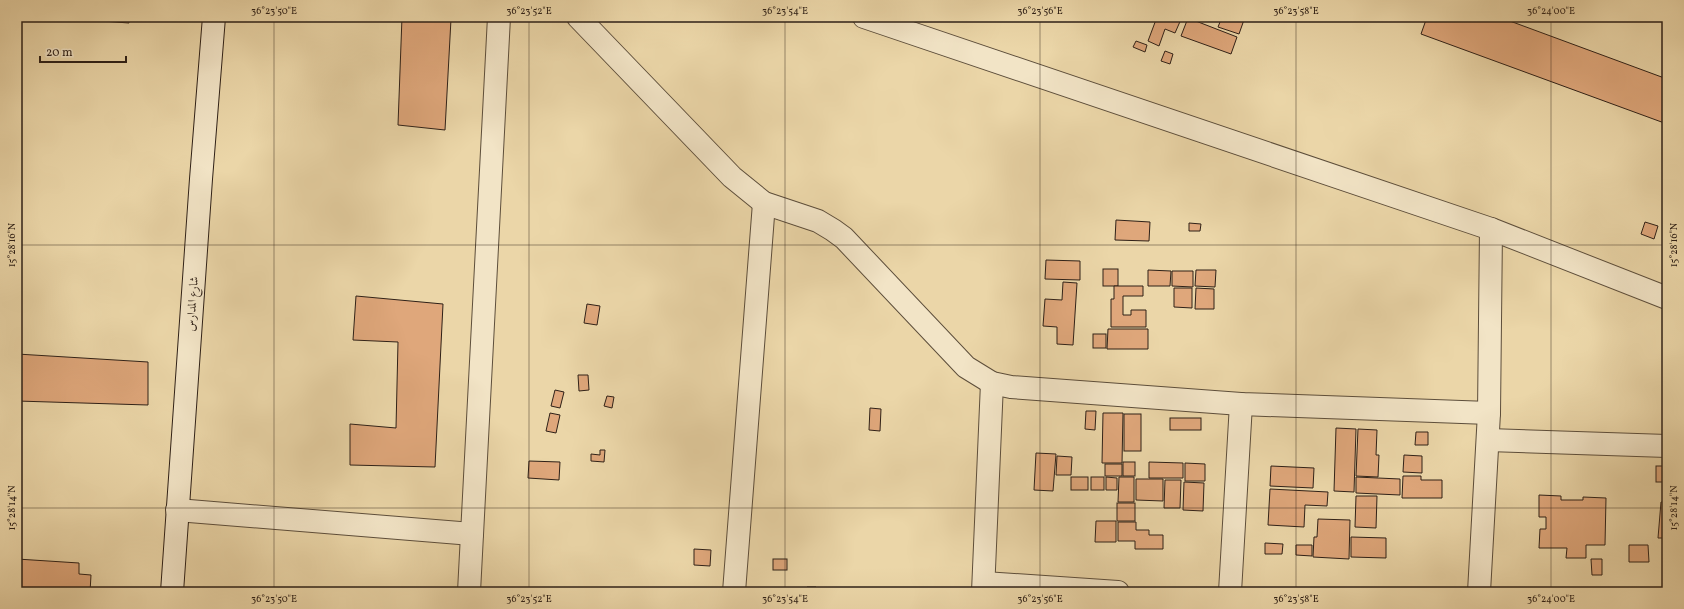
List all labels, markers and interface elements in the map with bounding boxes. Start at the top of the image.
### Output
text: 36°23'50"E [251,4,297,18]
text: 36°23'52"E [506,4,552,18]
text: 36°23'54"E [762,4,808,18]
text: 36°23'56"E [1017,4,1063,18]
text: 36°23'58"E [1273,4,1319,18]
text: 36°24'00"E [1527,4,1575,18]
scale bar [40,38,126,64]
text: 20 m [46,45,73,61]
text: 15°28'16"N [5,222,19,267]
text: 15°28'16"N [1667,222,1681,267]
street label: شارع المدارس [183,276,205,332]
text: 15°28'14"N [5,485,19,531]
text: 15°28'14"N [1667,485,1681,531]
text: 36°23'50"E [251,592,297,606]
text: 36°23'52"E [506,592,552,606]
text: 36°23'54"E [762,592,808,606]
text: 36°23'56"E [1017,592,1063,606]
text: 36°23'58"E [1273,592,1319,606]
text: 36°24'00"E [1527,592,1575,606]

